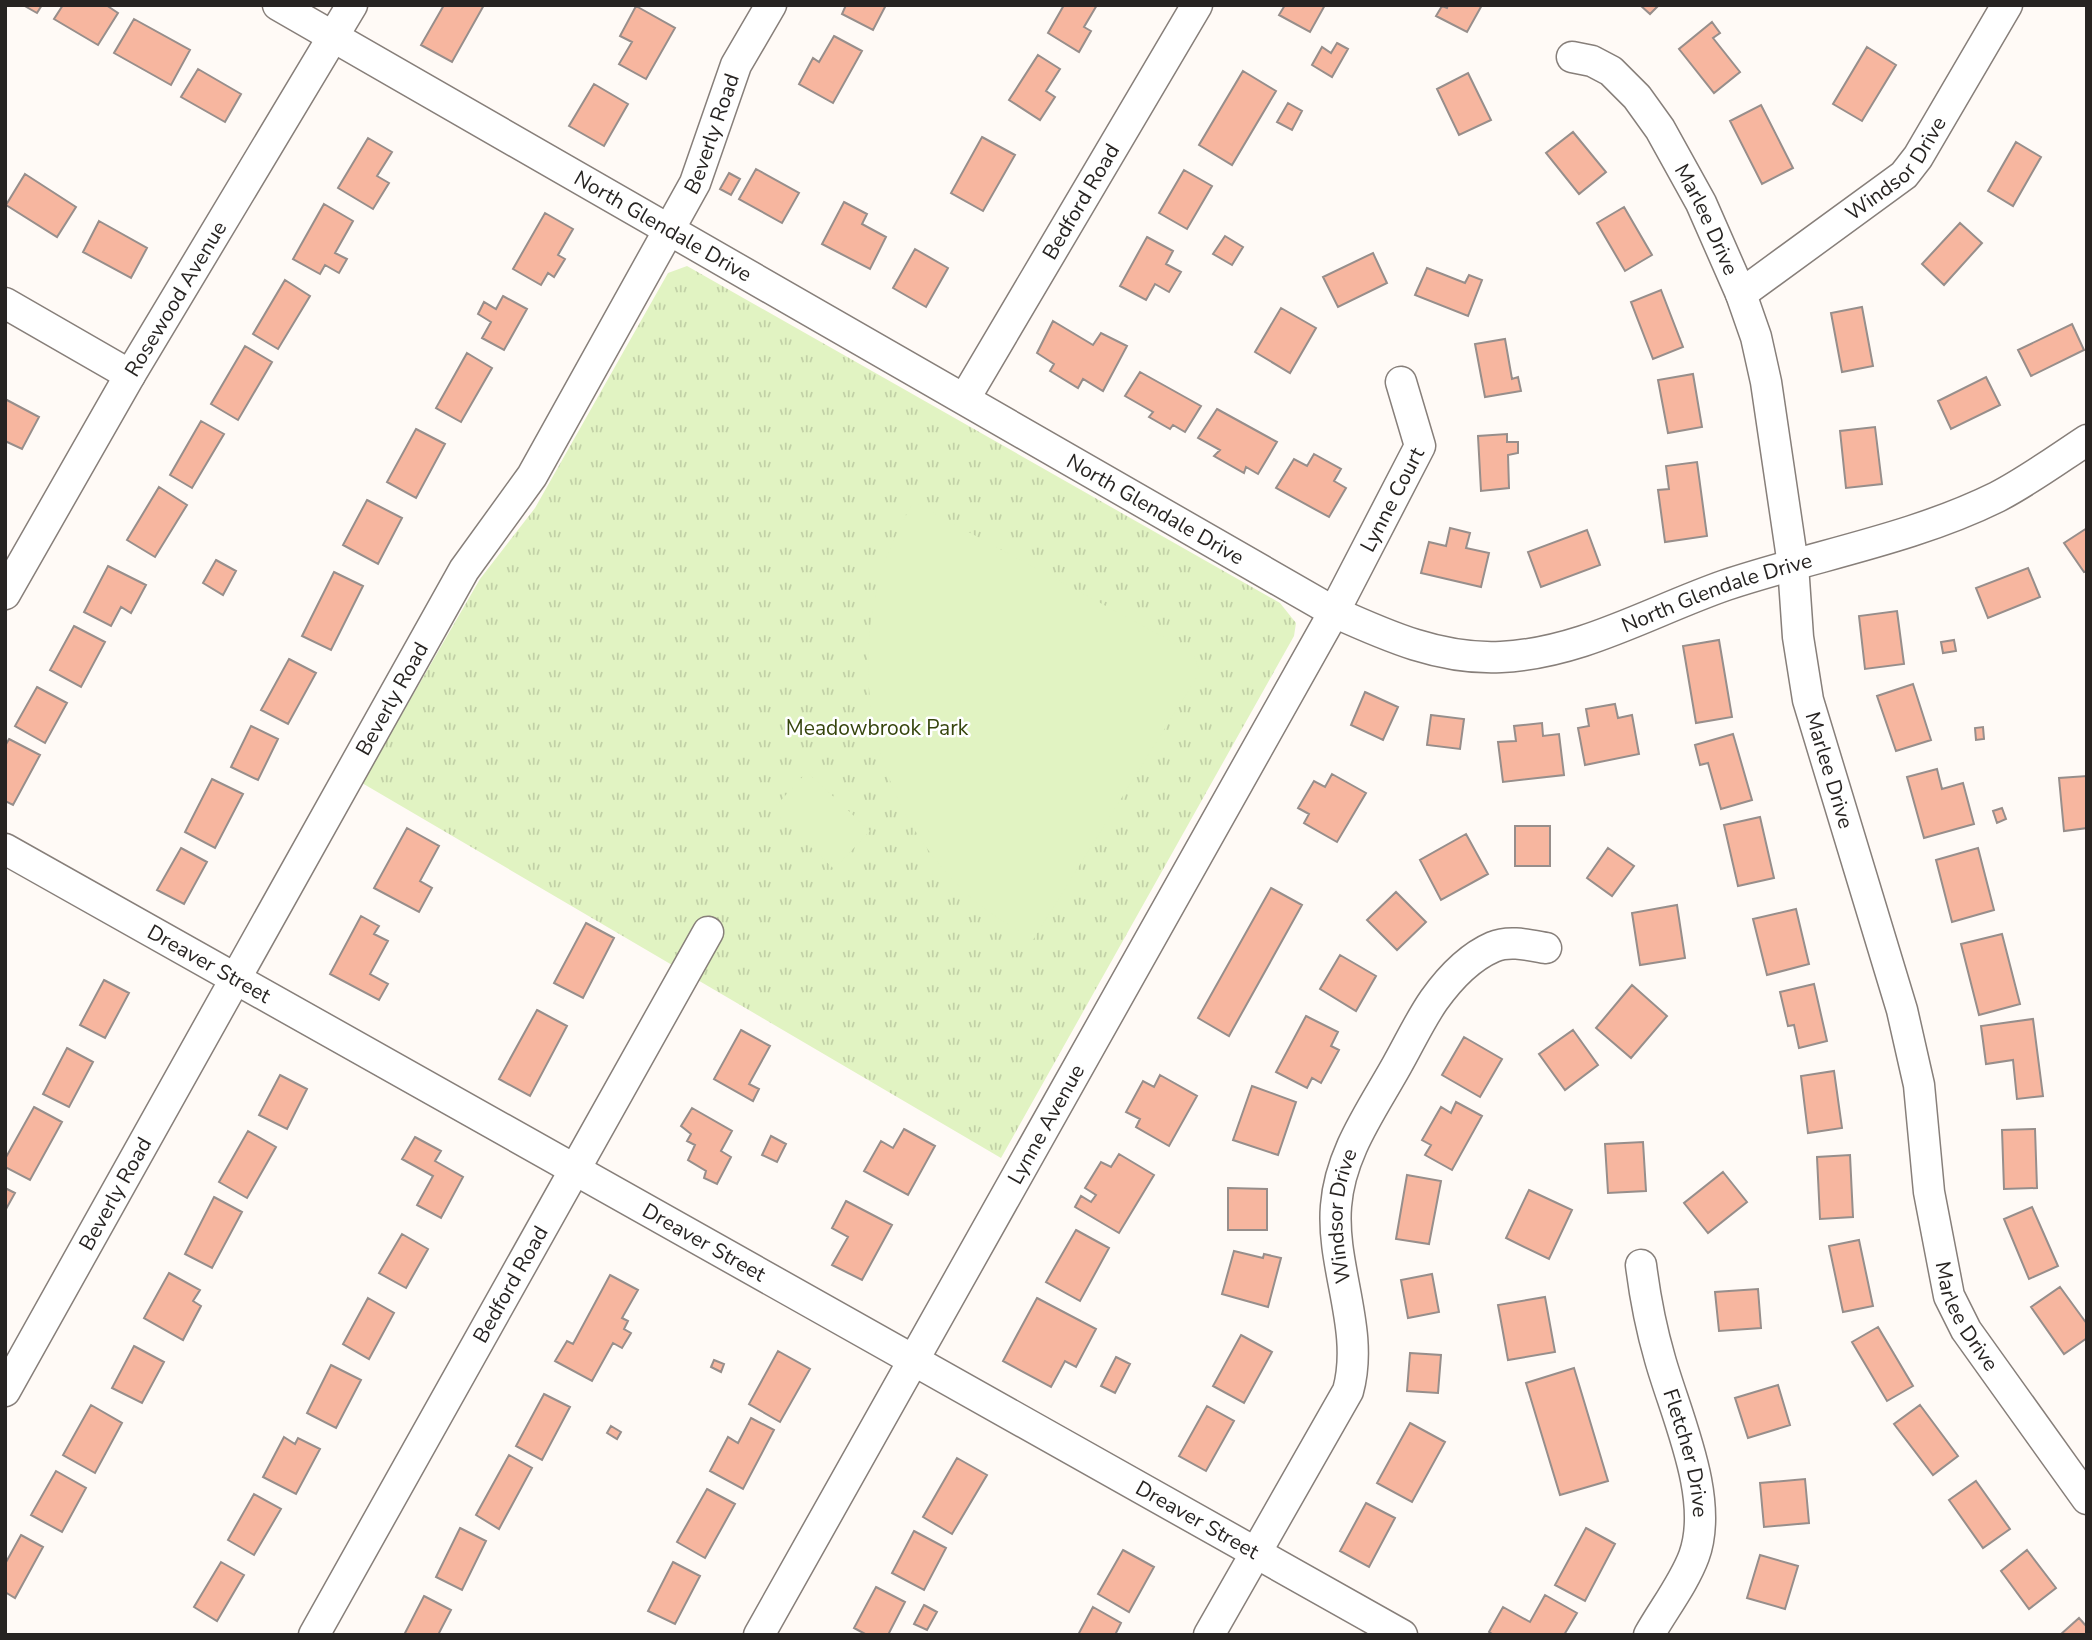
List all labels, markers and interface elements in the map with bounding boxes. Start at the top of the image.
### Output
street label: Beverly Road [678,70,746,199]
street label: Windsor Drive [1840,111,1953,227]
street label: Bedford Road [1036,139,1126,265]
street label: Marlee Drive [1668,159,1745,280]
street label: North Glendale Drive [569,164,757,288]
street label: Rosewood Avenue [118,216,233,382]
street label: Lynne Court [1354,442,1431,557]
street label: North Glendale Drive [1061,447,1249,571]
street label: North Glendale Drive [1617,546,1815,640]
street label: Beverly Road [349,637,435,761]
street label: Marlee Drive [1798,709,1860,832]
park label: Meadowbrook Park [786,714,969,742]
street label: Dreaver Street [142,918,276,1010]
street label: Lynne Avenue [1001,1059,1091,1189]
street label: Beverly Road [72,1132,158,1255]
street label: Windsor Drive [1321,1144,1364,1286]
street label: Dreaver Street [637,1196,771,1288]
street label: Bedford Road [467,1221,555,1348]
street label: Marlee Drive [1929,1259,2005,1377]
street label: Fletcher Drive [1656,1385,1714,1518]
street label: Dreaver Street [1131,1474,1265,1566]

